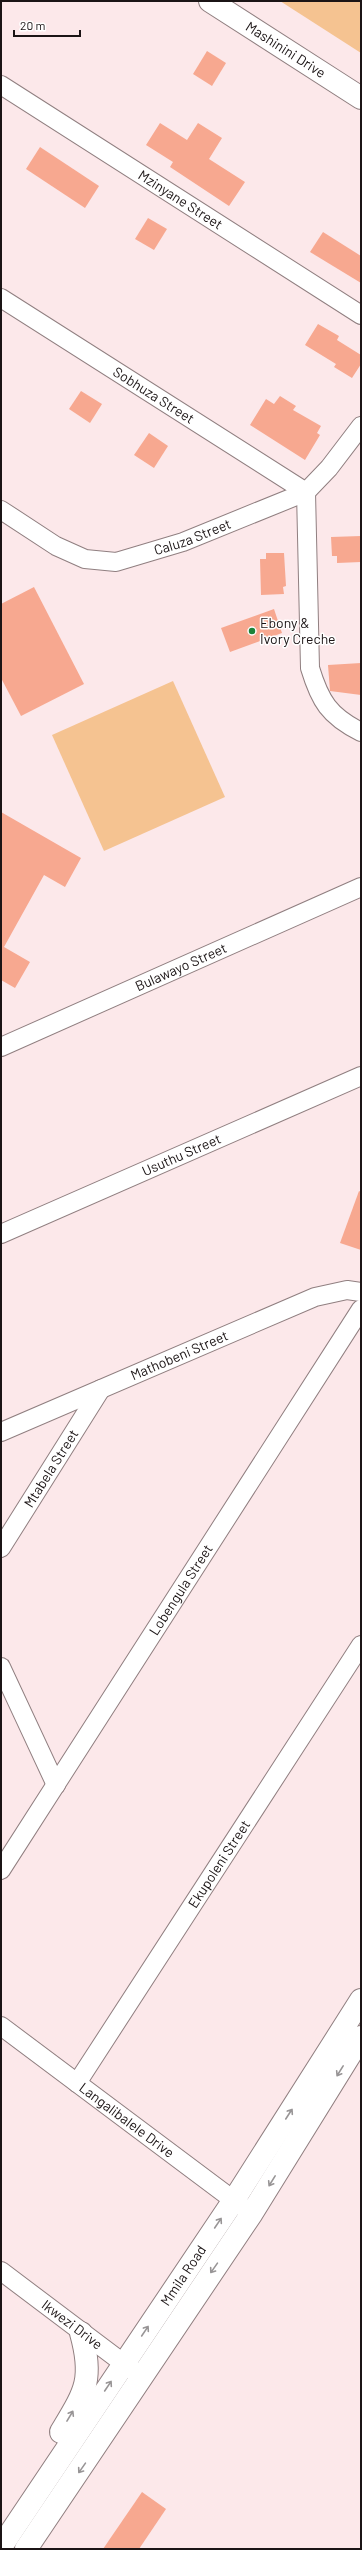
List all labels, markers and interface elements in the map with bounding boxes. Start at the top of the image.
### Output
scale bar [14,12,80,38]
street label: Mashinini Drive [243,17,329,81]
text: 20 m [20,18,46,32]
street label: Mzinyane Street [135,166,226,232]
street label: Sobhuza Street [110,363,198,427]
street label: Caluza Street [152,515,233,558]
place label: Ebony & Ivory Creche [260,614,336,647]
marker: Ebony & Ivory Creche [247,626,257,636]
street label: Bulawayo Street [132,939,229,994]
street label: Usuthu Street [139,1130,223,1179]
street label: Mathobeni Street [128,1326,230,1383]
street label: Mtabela Street [20,1426,81,1510]
street label: Lobengula Street [145,1541,216,1638]
street label: Ekupoleni Street [184,1817,253,1911]
one-way arrow [336,2065,344,2077]
street label: Langalibalele Drive [76,2079,178,2161]
one-way arrow [285,2109,293,2120]
one-way arrow [268,2175,276,2186]
one-way arrow [214,2218,222,2229]
street label: Mmila Road [156,2242,209,2309]
one-way arrow [210,2263,218,2274]
street label: Ikwezi Drive [39,2296,106,2353]
one-way arrow [141,2325,150,2336]
one-way arrow [104,2381,112,2392]
one-way arrow [66,2411,74,2422]
one-way arrow [78,2462,86,2473]

